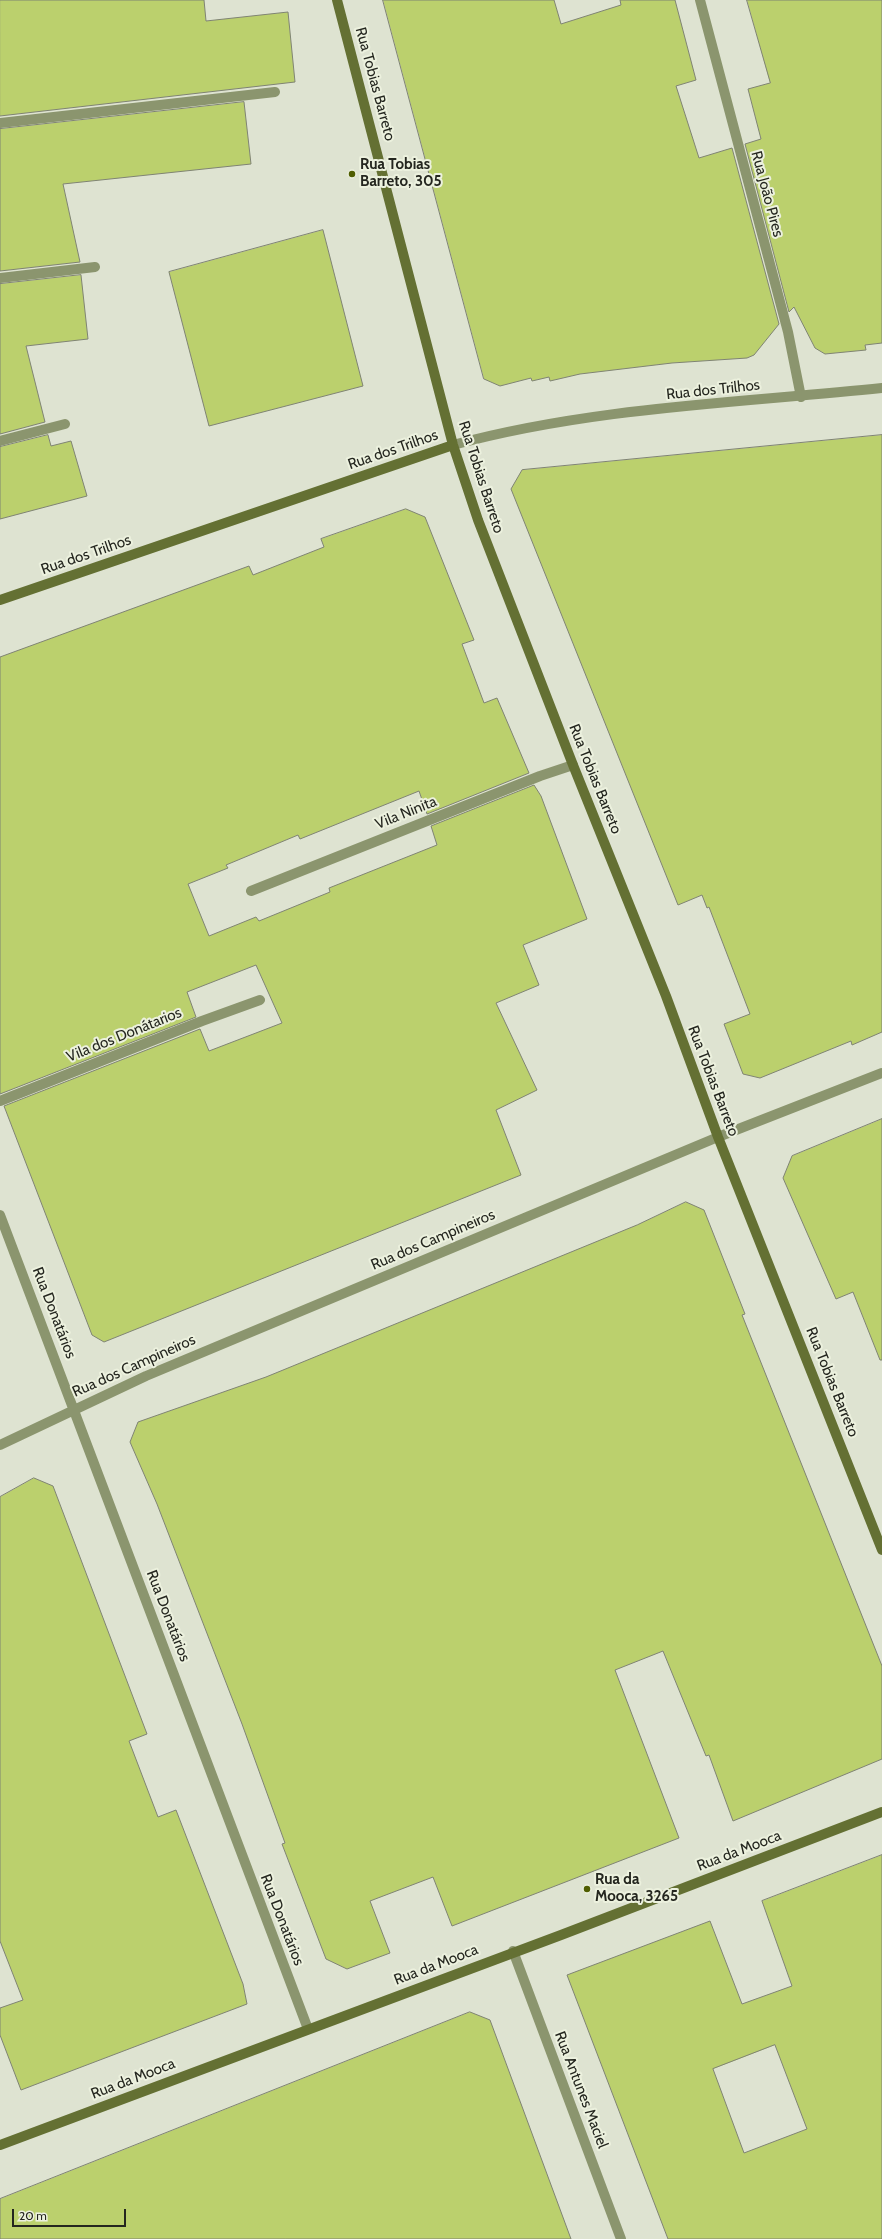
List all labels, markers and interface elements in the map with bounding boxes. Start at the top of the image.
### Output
street label: Rua Tobias Barreto [351,25,399,143]
street label: Rua João Pires [747,149,787,239]
place label: Rua Tobias Barreto, 305 [360,156,442,191]
marker: Rua Tobias Barreto, 305 [347,169,357,179]
street label: Rua dos Trilhos [665,376,761,404]
street label: Rua Tobias Barreto [454,419,508,535]
street label: Rua dos Trilhos [346,426,440,474]
street label: Rua dos Trilhos [39,531,133,579]
street label: Rua Tobias Barreto [565,721,625,837]
street label: Vila Ninita [373,793,439,833]
street label: Vila dos Donátarios [64,1004,184,1066]
street label: Rua Tobias Barreto [684,1023,742,1139]
street label: Rua dos Campineiros [368,1206,498,1274]
street label: Rua Donatários [28,1265,80,1361]
street label: Rua Tobias Barreto [802,1324,862,1440]
street label: Rua dos Campineiros [70,1331,198,1401]
street label: Rua Donatários [142,1568,194,1664]
street label: Rua da Mooca [694,1827,784,1875]
place label: Rua da Mooca, 3265 [595,1871,678,1906]
street label: Rua Donatários [256,1872,308,1968]
marker: Rua da Mooca, 3265 [582,1884,592,1894]
street label: Rua da Mooca [391,1941,481,1989]
street label: Rua Antunes Maciel [550,2029,612,2151]
street label: Rua da Mooca [88,2055,178,2103]
scale bar [14,2201,128,2227]
text: 20 m [19,2208,47,2223]

